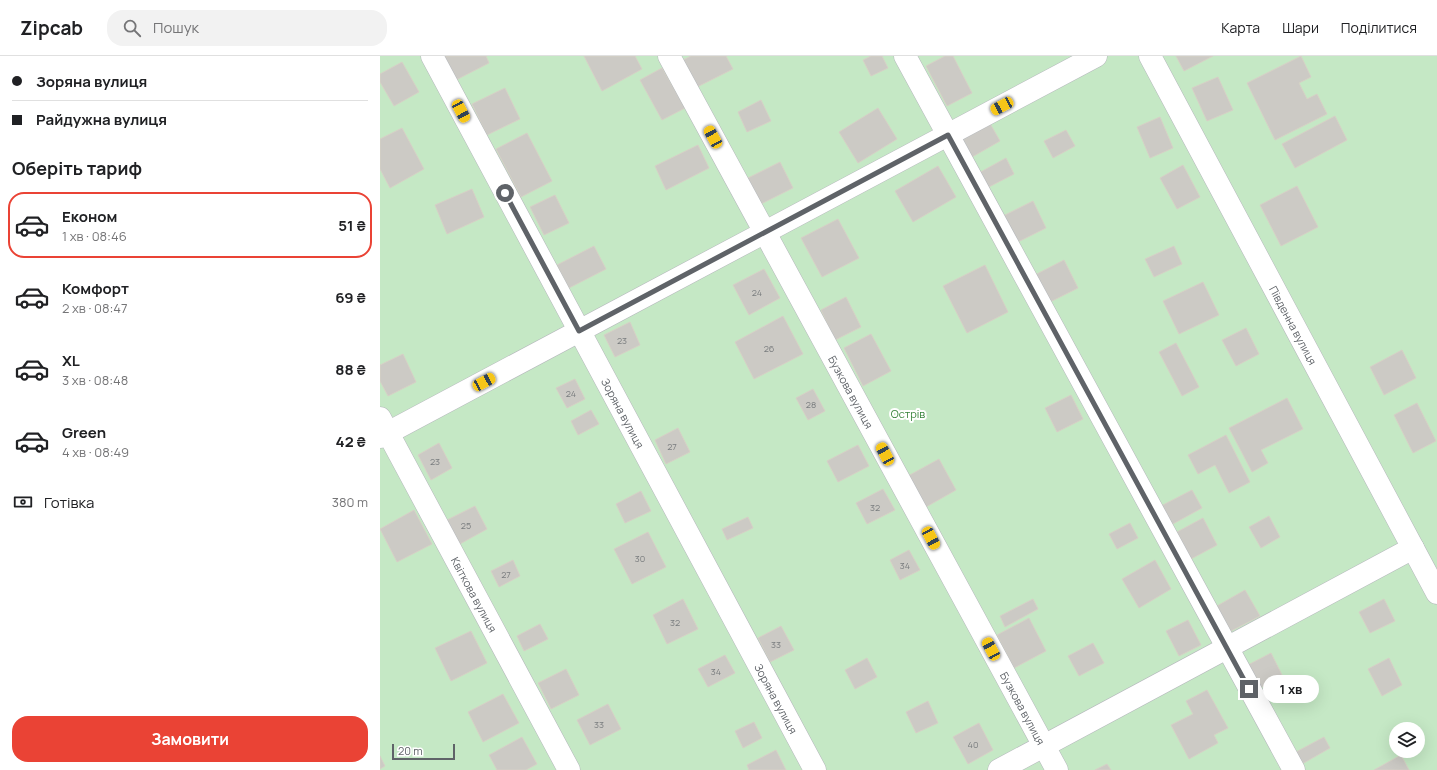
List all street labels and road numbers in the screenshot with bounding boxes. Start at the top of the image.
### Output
street label: Південна вулиця [1267,283,1321,367]
street label: Бузкова вулиця [825,352,877,431]
street label: Зоряна вулиця [599,375,648,451]
street label: Квіткова вулиця [448,554,501,635]
street label: Зоряна вулиця [752,661,802,736]
street label: Бузкова вулиця [997,669,1049,747]

